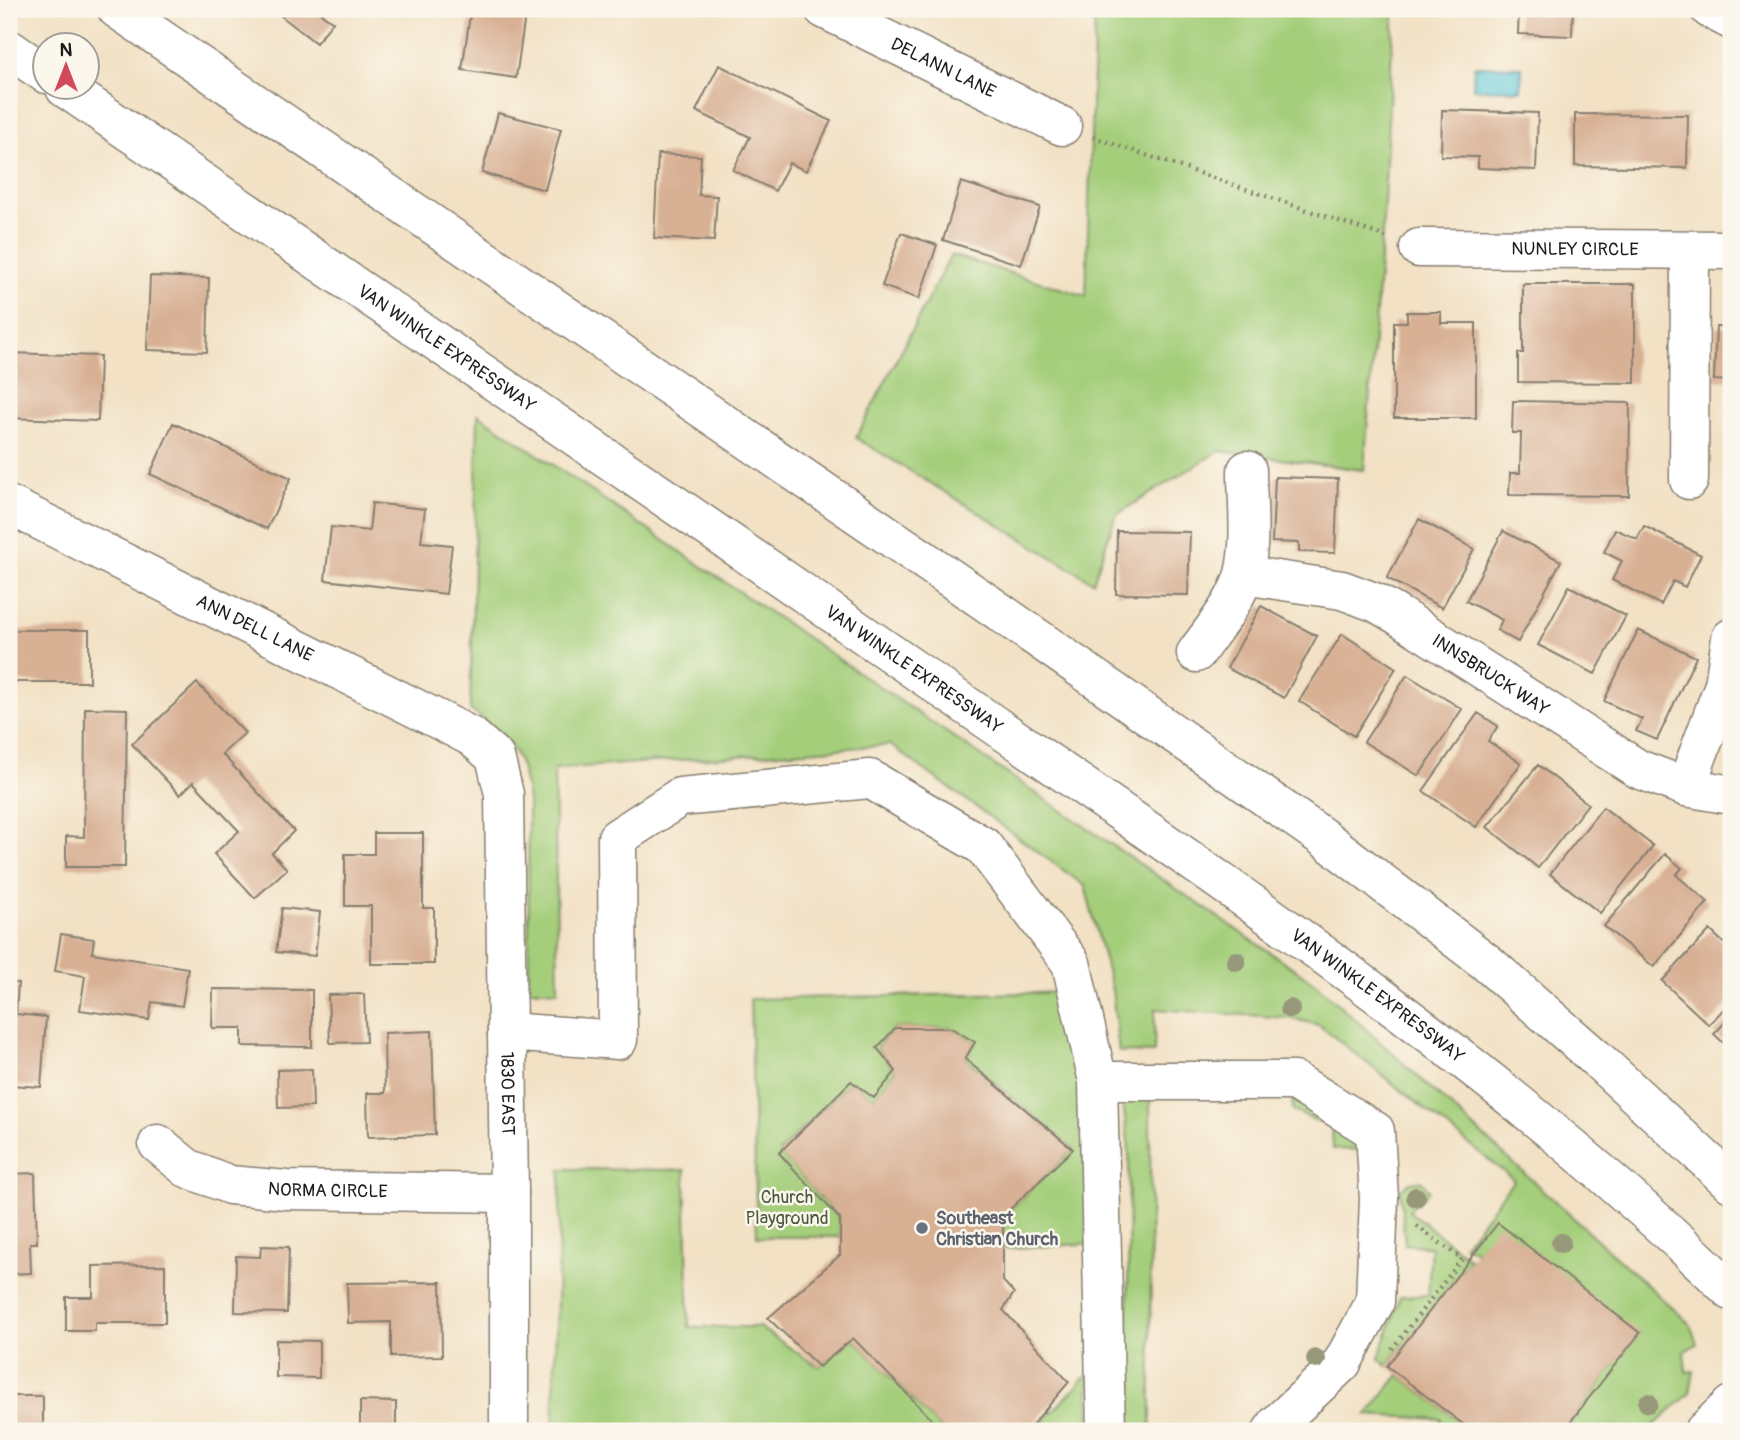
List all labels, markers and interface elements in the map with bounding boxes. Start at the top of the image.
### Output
north arrow [32,32,102,102]
street label: DELANN LANE [887,33,999,104]
text: N [60,38,73,62]
street label: NUNLEY CIRCLE [1511,238,1639,261]
street label: VAN WINKLE EXPRESSWAY [353,280,540,418]
street label: ANN DELL LANE [192,589,317,667]
street label: VAN WINKLE EXPRESSWAY [821,600,1008,739]
street label: INNSBRUCK WAY [1428,629,1554,721]
street label: VAN WINKLE EXPRESSWAY [1286,924,1469,1069]
street label: 1830 EAST [495,1051,519,1136]
street label: NORMA CIRCLE [267,1177,388,1203]
park label: Church Playground [745,1186,829,1230]
place label: Southeast Christian Church [936,1207,1059,1251]
marker: Southeast Christian Church [914,1220,930,1236]

